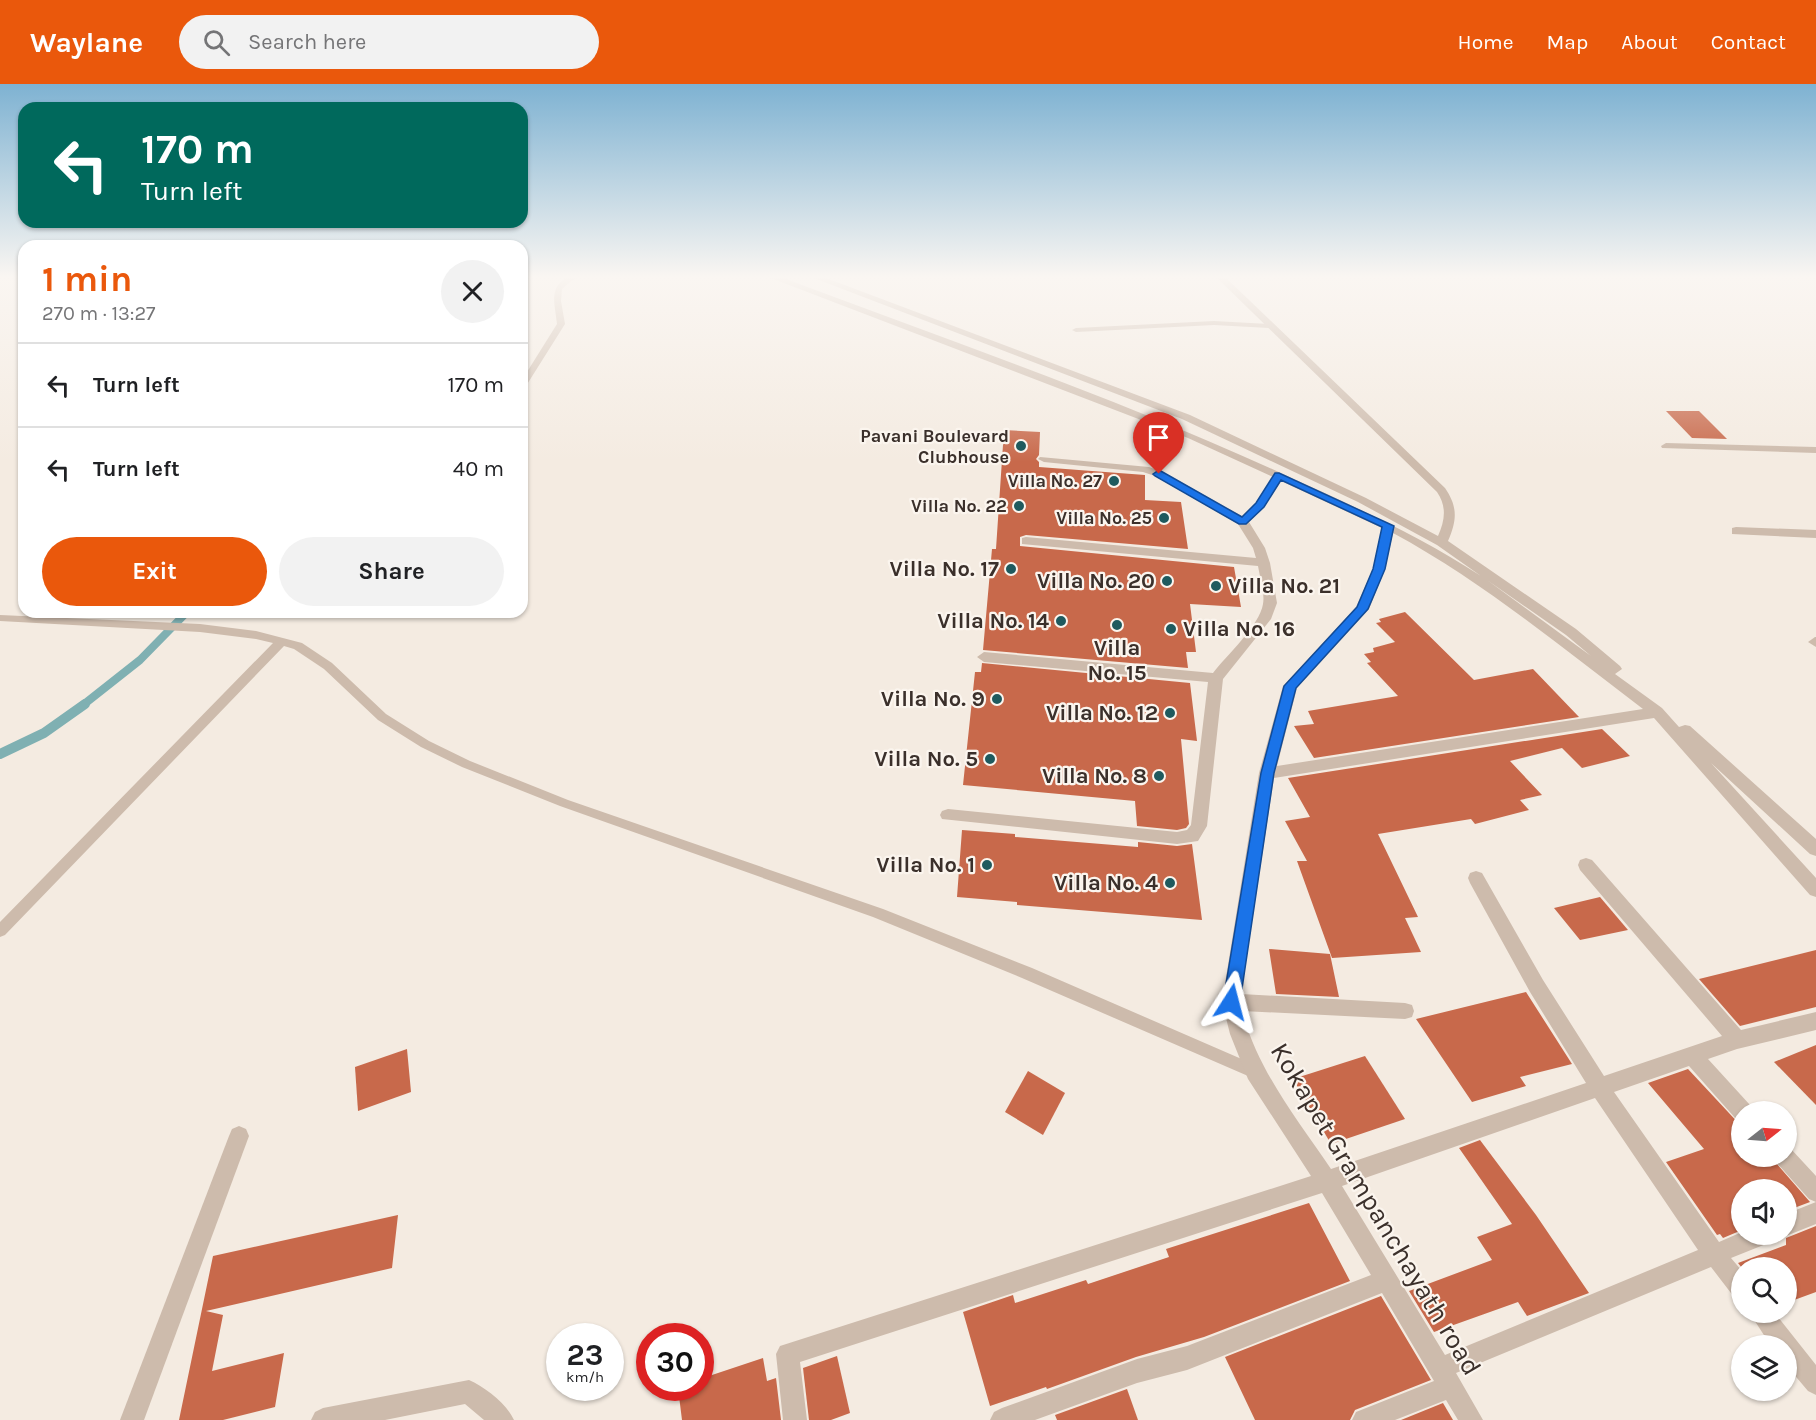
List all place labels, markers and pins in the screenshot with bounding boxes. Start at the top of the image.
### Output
pin [1133,412,1184,474]
place label: Pavani Boulevard Clubhouse [860,425,1009,468]
marker: Pavani Boulevard Clubhouse [1014,439,1028,453]
place label: Villa No. 27 [1008,470,1102,492]
marker: Villa No. 27 [1107,474,1121,488]
place label: Villa No. 22 [911,495,1007,517]
marker: Villa No. 22 [1012,499,1026,513]
place label: Villa No. 25 [1056,507,1152,529]
marker: Villa No. 25 [1157,511,1171,525]
place label: Villa No. 17 [889,556,999,582]
marker: Villa No. 17 [1004,562,1018,576]
place label: Villa No. 20 [1037,568,1155,594]
place label: Villa No. 21 [1228,573,1340,599]
marker: Villa No. 20 [1160,574,1174,588]
marker: Villa No. 21 [1209,579,1223,593]
place label: Villa No. 14 [937,608,1049,634]
marker: Villa No. 14 [1054,614,1068,628]
place label: Villa No. 16 [1183,616,1295,642]
marker: Villa No. 15 [1110,618,1124,632]
marker: Villa No. 16 [1164,622,1178,636]
place label: Villa No. 15 [1087,635,1147,686]
place label: Villa No. 9 [881,686,985,712]
marker: Villa No. 9 [990,692,1004,706]
place label: Villa No. 12 [1046,700,1158,726]
marker: Villa No. 12 [1163,706,1177,720]
place label: Villa No. 5 [874,746,978,772]
marker: Villa No. 5 [983,752,997,766]
place label: Villa No. 8 [1042,763,1147,789]
marker: Villa No. 8 [1152,769,1166,783]
place label: Villa No. 1 [876,852,975,878]
marker: Villa No. 1 [980,858,994,872]
place label: Villa No. 4 [1054,870,1158,896]
marker: Villa No. 4 [1163,876,1177,890]

